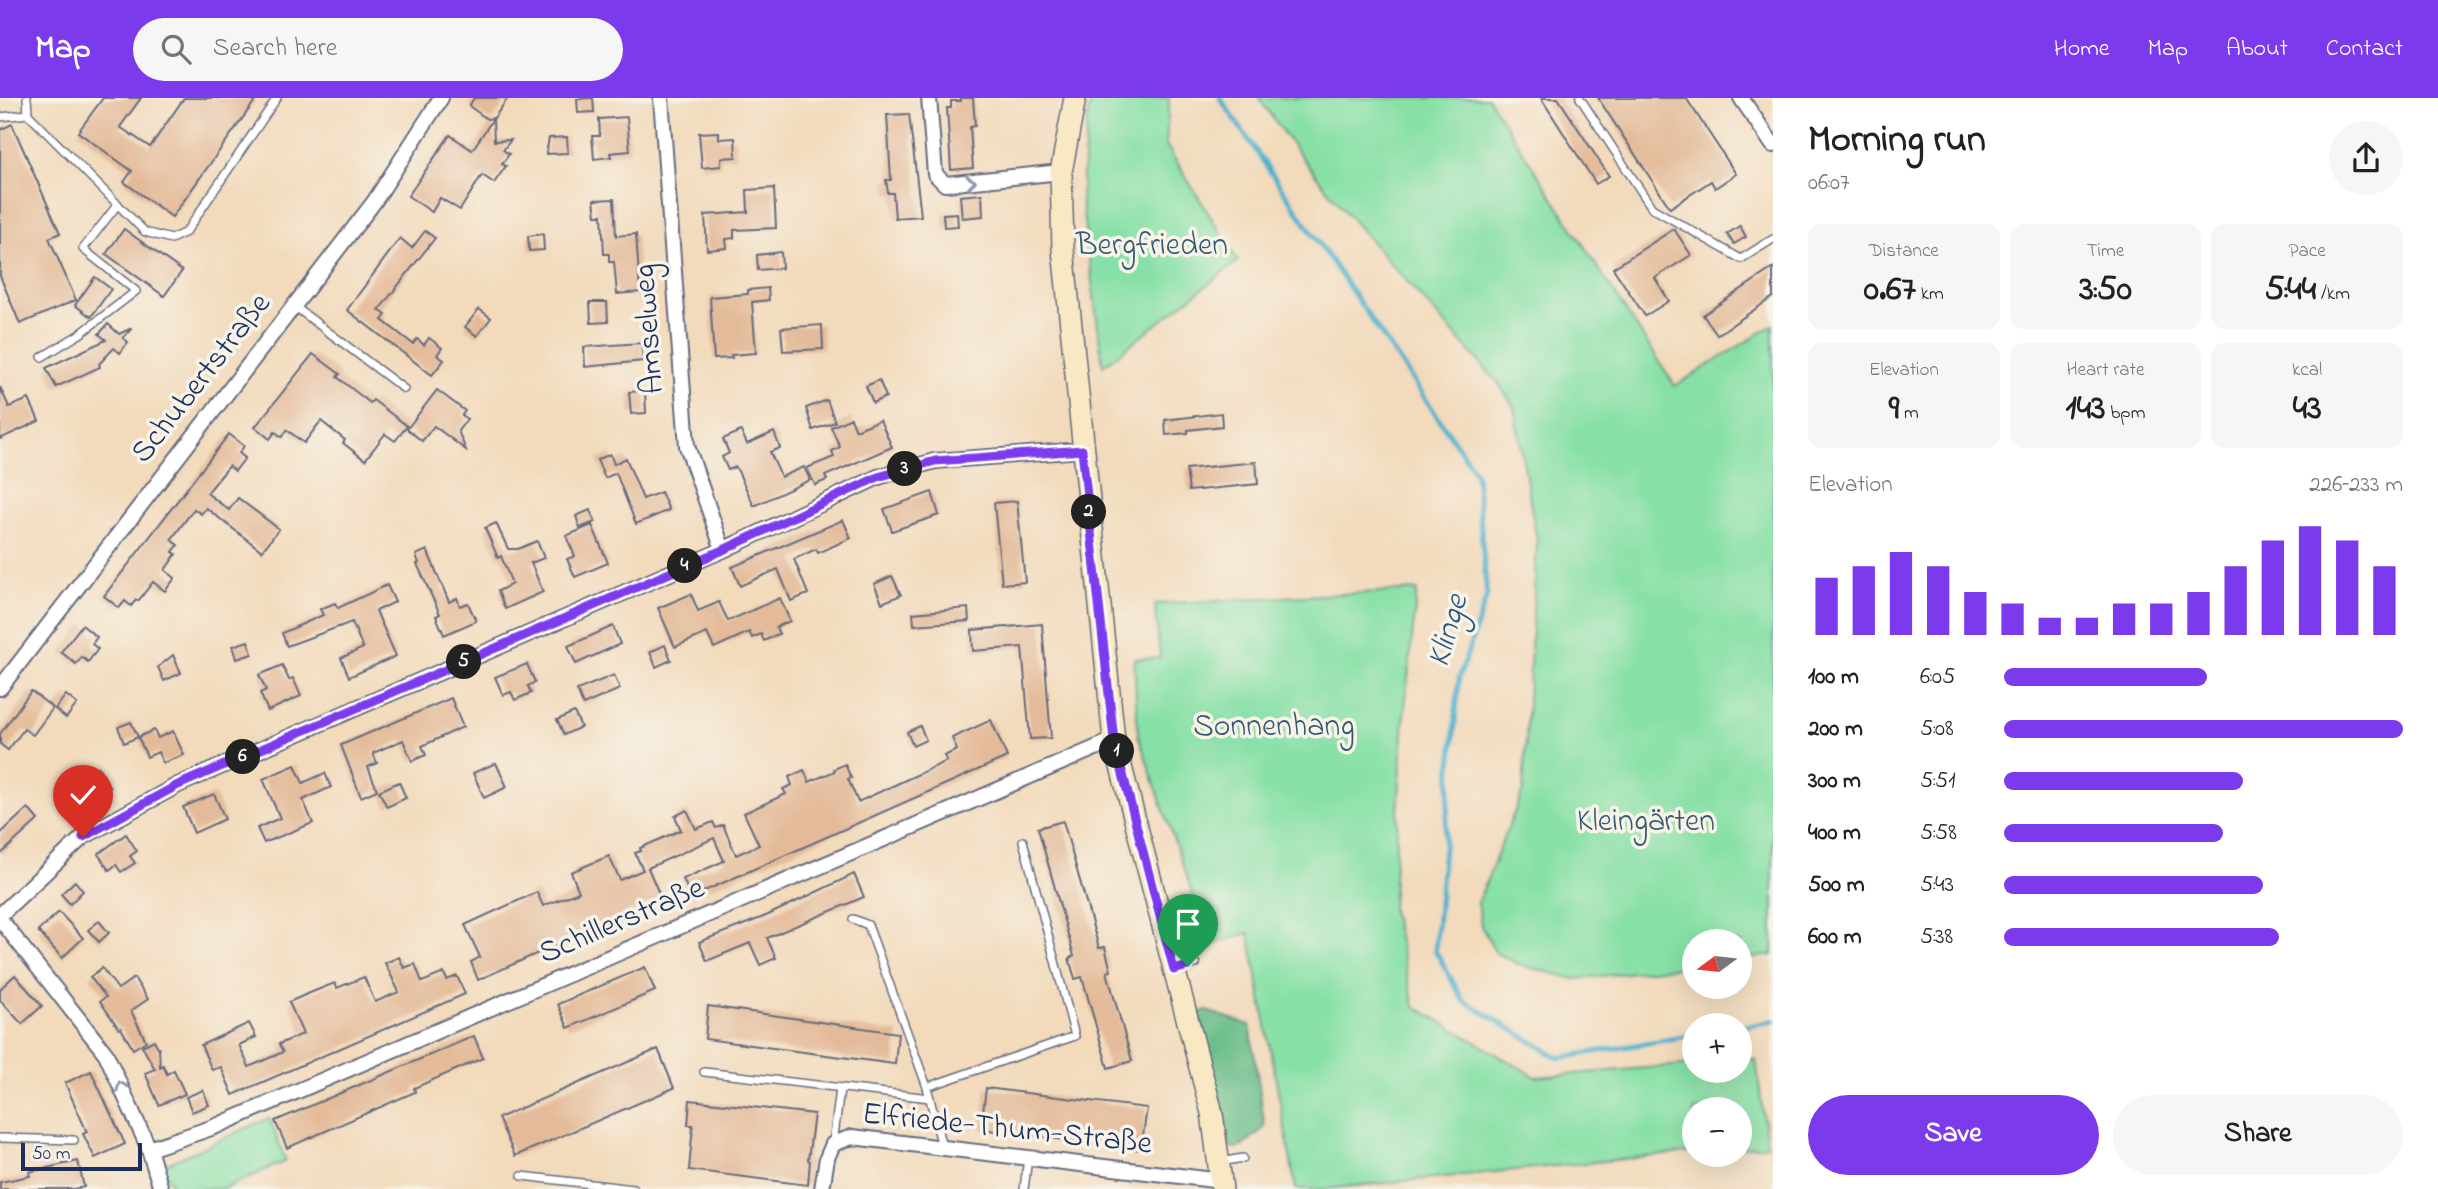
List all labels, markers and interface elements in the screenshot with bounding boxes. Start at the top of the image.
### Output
search box [133,18,623,81]
text: Map [35,25,91,73]
icon: search [157,30,195,68]
text: Search here [213,30,337,68]
text: Home [2054,32,2110,67]
text: Map [2148,32,2188,67]
text: About [2226,32,2288,67]
text: Contact [2326,32,2403,67]
text: Morning run [1808,113,1986,169]
button: share [2329,121,2403,195]
text: 06:07 [1808,167,1849,200]
one-way arrow [966,174,977,189]
park label: Bergfrieden [1075,223,1228,270]
text: Distance [1869,238,1939,265]
text: Time [2087,238,2124,265]
text: Pace [2289,238,2326,265]
street label: Amselweg [622,262,678,396]
text: 0.67 [1864,265,1916,316]
text: 3:50 [2079,265,2132,316]
text: 5:44 [2264,265,2316,316]
text: km [1916,281,1944,308]
text: /km [2316,281,2350,308]
street label: Schubertstraße [120,283,284,474]
text: Elevation [1869,357,1939,384]
text: Heart rate [2067,357,2144,384]
text: kcal [2292,357,2322,384]
text: 9 [1889,384,1899,435]
text: 143 [2066,384,2106,435]
text: 43 [2293,384,2322,435]
text: m [1899,400,1919,427]
text: bpm [2106,400,2145,427]
pin: 3 [888,452,922,486]
text: 3 [901,455,908,482]
text: Elevation [1808,469,1893,502]
text: 226–233 m [2309,469,2403,502]
pin: 2 [1072,494,1106,530]
text: 2 [1084,498,1093,525]
pin: 4 [668,548,702,584]
text: 4 [681,552,688,579]
water label: Klinge [1416,588,1483,673]
pin: 5 [447,644,482,680]
text: 5 [458,648,469,675]
text: 100 m [1808,661,1859,694]
text: 6:05 [1920,661,1955,694]
park label: Sonnenhang [1193,704,1355,751]
text: 200 m [1808,713,1863,746]
text: 5:08 [1920,713,1954,746]
pin: 1 [1100,734,1134,768]
text: 1 [1113,737,1120,764]
pin: 6 [226,740,260,774]
text: 6 [238,743,247,770]
pin [53,765,113,837]
text: 300 m [1808,765,1861,798]
text: 5:51 [1920,765,1956,798]
icon: check [64,776,102,814]
park label: Kleingärten [1577,799,1715,846]
text: 400 m [1808,817,1861,850]
text: 5:58 [1920,817,1957,850]
street label: Schillerstraße [532,866,713,978]
text: 500 m [1808,869,1865,902]
text: 5:43 [1920,869,1954,902]
pin [1158,894,1218,966]
icon: arrive [1169,905,1207,943]
text: 600 m [1808,921,1862,954]
text: 5:38 [1920,921,1953,954]
north arrow [1682,929,1752,999]
map controls [1682,929,1752,1167]
button: + [1682,1013,1752,1083]
one-way arrow [115,1081,129,1094]
street label: Elfriede-Thum-Straße [860,1091,1155,1169]
button: Save [1808,1095,2099,1175]
button: Share [2113,1095,2403,1175]
button: − [1682,1097,1752,1167]
scale bar [21,1140,142,1172]
text: 50 m [32,1141,71,1168]

